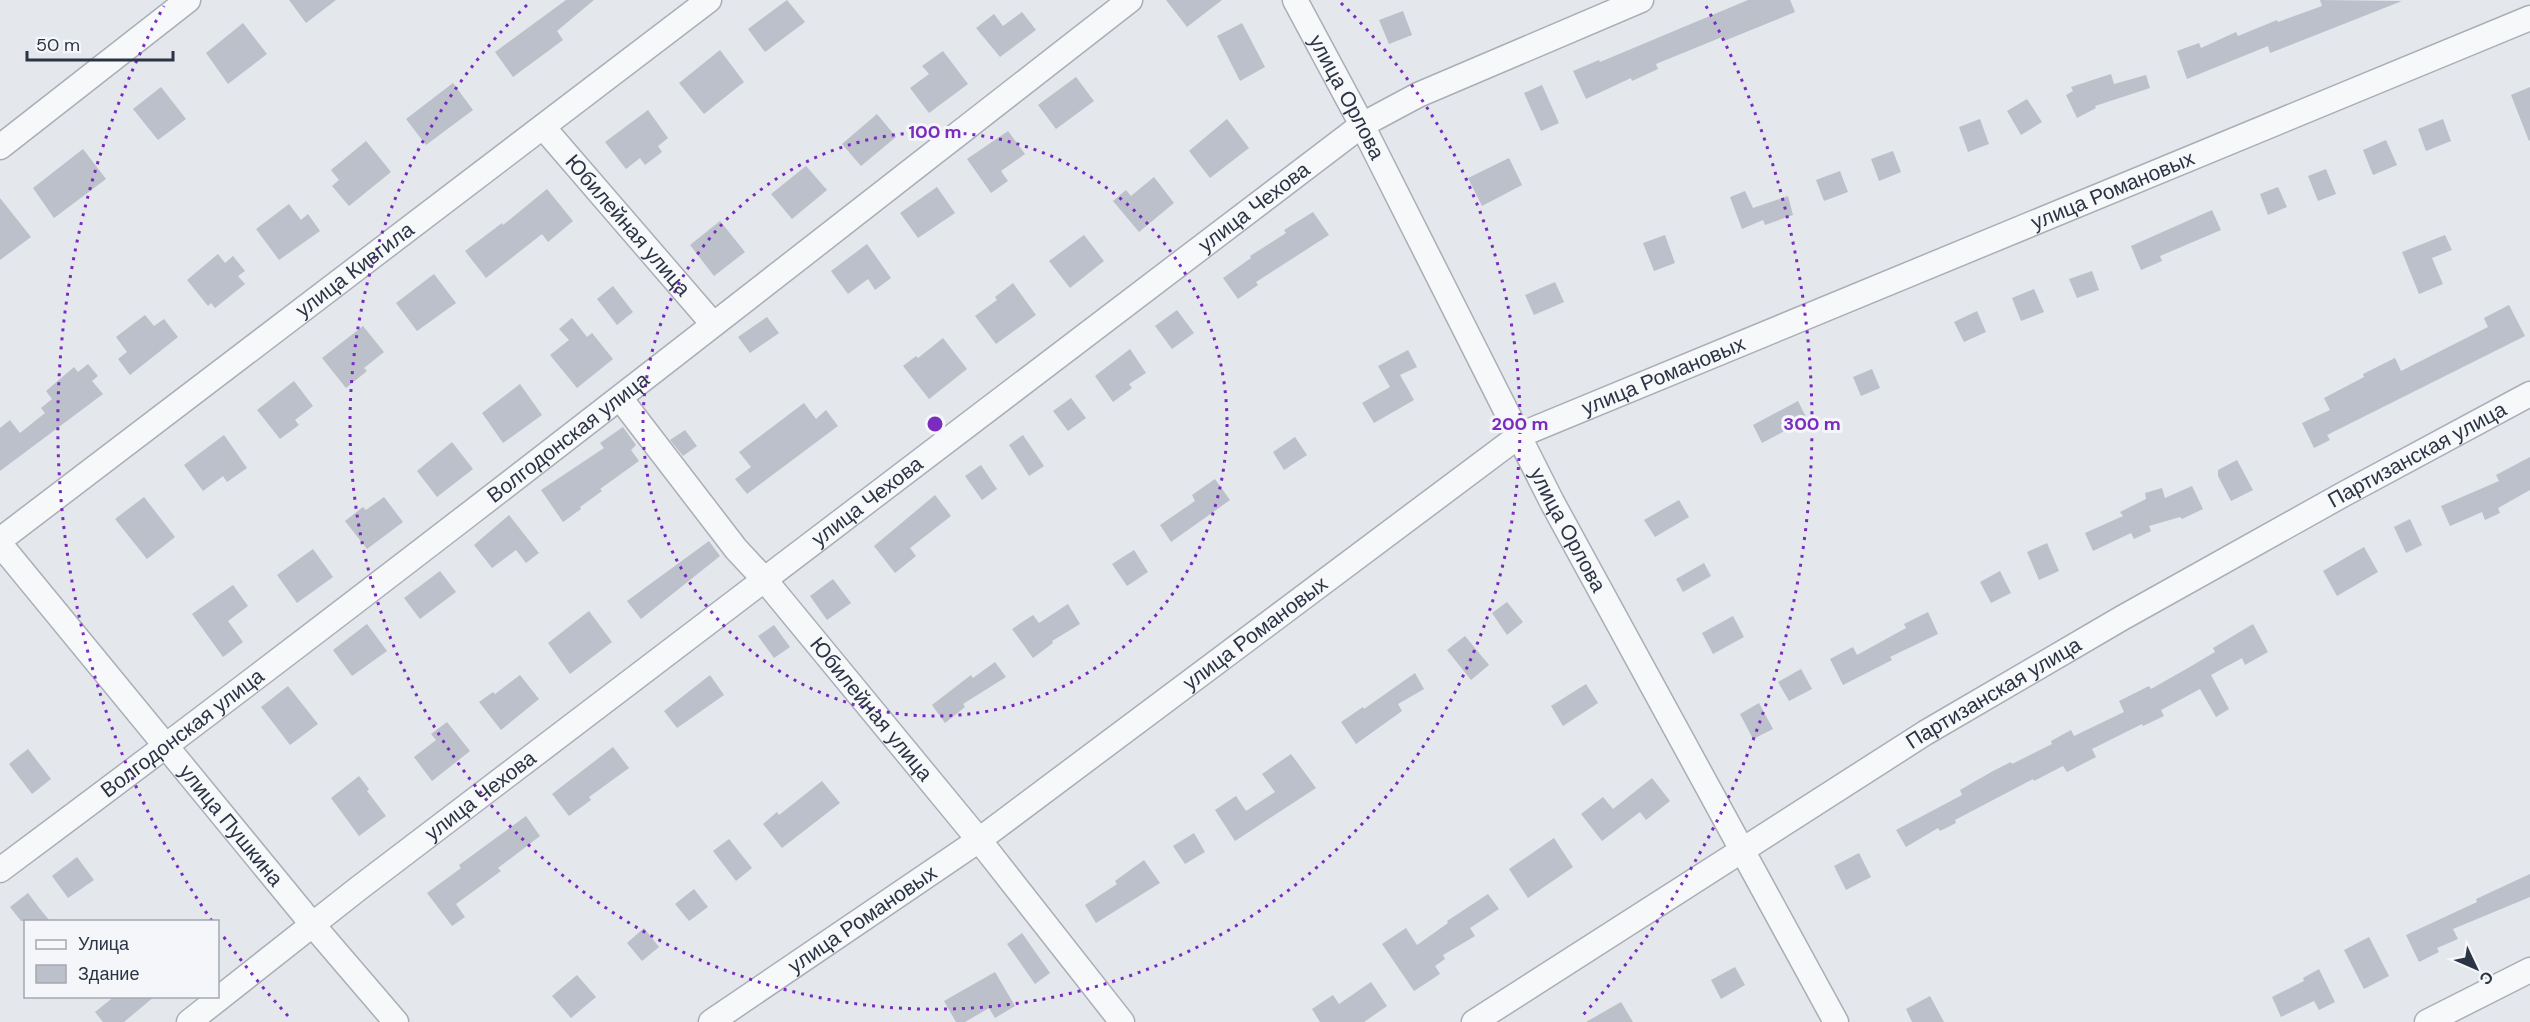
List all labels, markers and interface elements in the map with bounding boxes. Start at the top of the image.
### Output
scale bar [27,24,172,62]
street label: улица Орлова [1302,30,1391,165]
text: 50 m [36,33,80,57]
text: 100 m [908,120,962,144]
street label: улица Романовых [2027,144,2199,236]
street label: Юбилейная улица [559,149,697,302]
street label: улица Чехова [1193,156,1316,259]
street label: улица Кивгила [290,215,420,324]
street label: улица Романовых [1578,329,1750,422]
street label: Волгодонская улица [481,366,655,509]
street label: Партизанская улица [2323,395,2512,514]
text: 200 m [1492,412,1548,436]
text: 300 m [1783,412,1841,436]
centre of rings [925,414,945,434]
street label: улица Чехова [806,450,929,553]
street label: улица Орлова [1523,463,1613,597]
street label: улица Романовых [1177,569,1334,697]
street label: Юбилейная улица [804,631,939,787]
street label: Партизанская улица [1901,631,2087,756]
street label: Волгодонская улица [95,662,270,804]
street label: улица Чехова [419,744,542,847]
street label: улица Пушкина [173,758,290,892]
street label: улица Романовых [782,858,943,980]
legend [24,920,219,998]
text: Улица [78,932,130,956]
north arrow [2446,938,2506,998]
text: Здание [78,962,139,986]
text: С [2475,967,2498,990]

